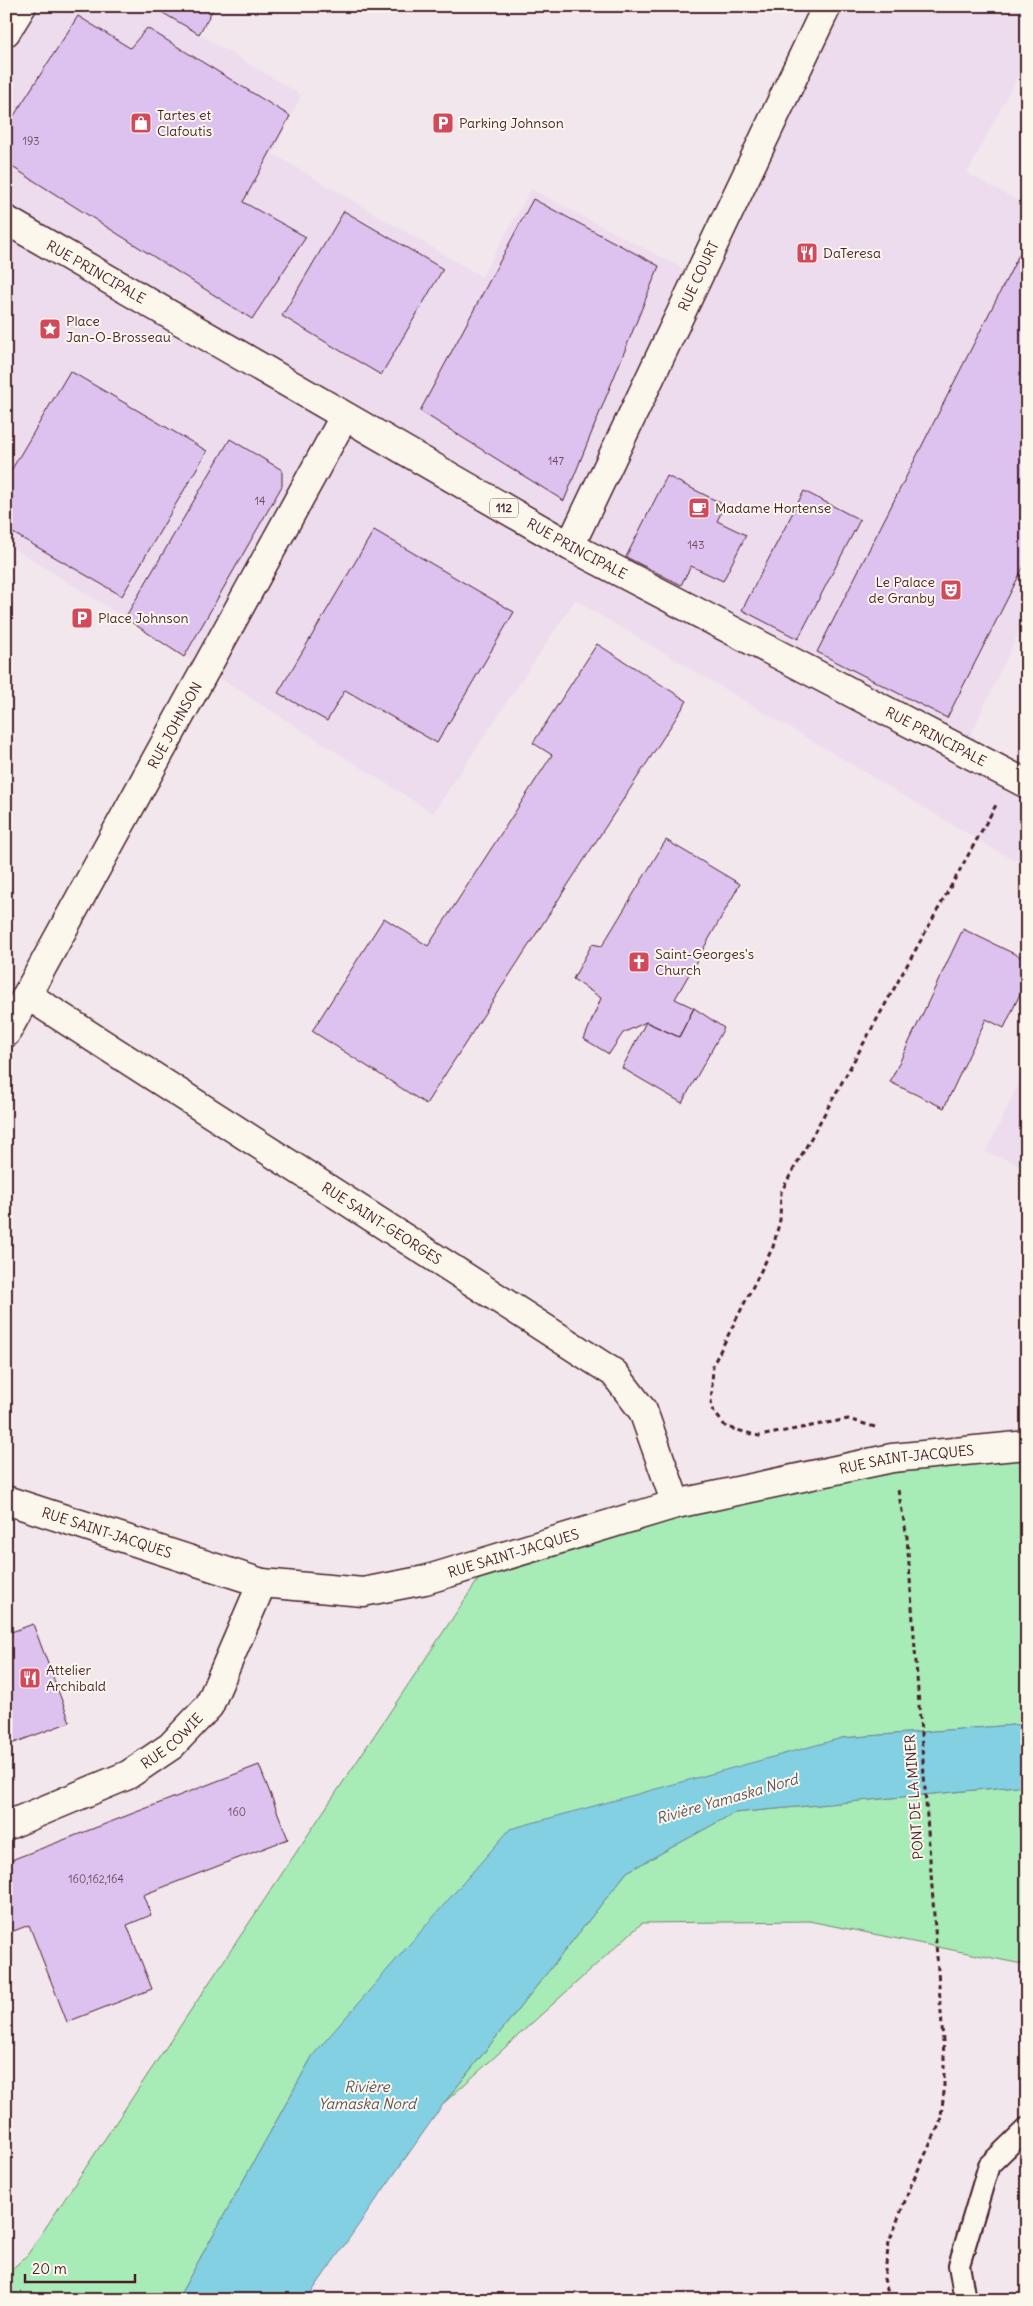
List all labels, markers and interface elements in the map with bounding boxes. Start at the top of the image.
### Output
place label: Tartes et Clafoutis [157,106,212,140]
shop icon: Tartes et Clafoutis [129,111,153,135]
parking icon: Parking Johnson [431,111,455,135]
place label: Parking Johnson [459,114,564,132]
house number: 193 [23,134,39,148]
street label: RUE PRINCIPALE [43,236,149,308]
street label: RUE COURT [674,238,723,314]
restaurant icon: DaTeresa [795,241,819,265]
place label: DaTeresa [823,244,881,262]
place label: Place Jan-O-Brosseau [66,312,171,346]
place icon: Place Jan-O-Brosseau [38,317,62,341]
house number: 147 [548,454,565,468]
house number: 14 [255,494,265,508]
cafe icon: Madame Hortense [687,496,711,520]
road number: 112 [490,498,518,518]
place label: Madame Hortense [715,499,831,517]
street label: RUE PRINCIPALE [524,514,630,583]
house number: 143 [688,538,704,552]
place label: Le Palace de Granby [869,573,935,607]
theatre icon: Le Palace de Granby [939,578,963,602]
parking icon: Place Johnson [70,606,94,630]
place label: Place Johnson [98,609,189,627]
street label: RUE JOHNSON [144,679,206,772]
street label: RUE PRINCIPALE [882,703,989,770]
place label: Saint-Georges's Church [655,945,754,979]
church icon: Saint-Georges's Church [627,950,651,974]
street label: RUE SAINT-GEORGES [318,1178,445,1269]
street label: RUE SAINT-JACQUES [838,1441,975,1478]
street label: RUE SAINT-JACQUES [39,1503,174,1562]
street label: RUE SAINT-JACQUES [446,1525,581,1582]
place label: Attelier Archibald [46,1661,106,1695]
restaurant icon: Attelier Archibald [18,1666,42,1690]
street label: RUE COWIE [137,1709,207,1773]
street label: PONT DE LA MINER [901,1734,927,1860]
water label: Rivière Yamaska Nord [654,1769,802,1828]
house number: 160 [228,1805,246,1819]
house number: 160,162,164 [68,1872,124,1886]
water label: Rivière Yamaska Nord [318,2077,418,2113]
scale bar [25,2251,135,2283]
text: 20 m [32,2259,67,2278]

